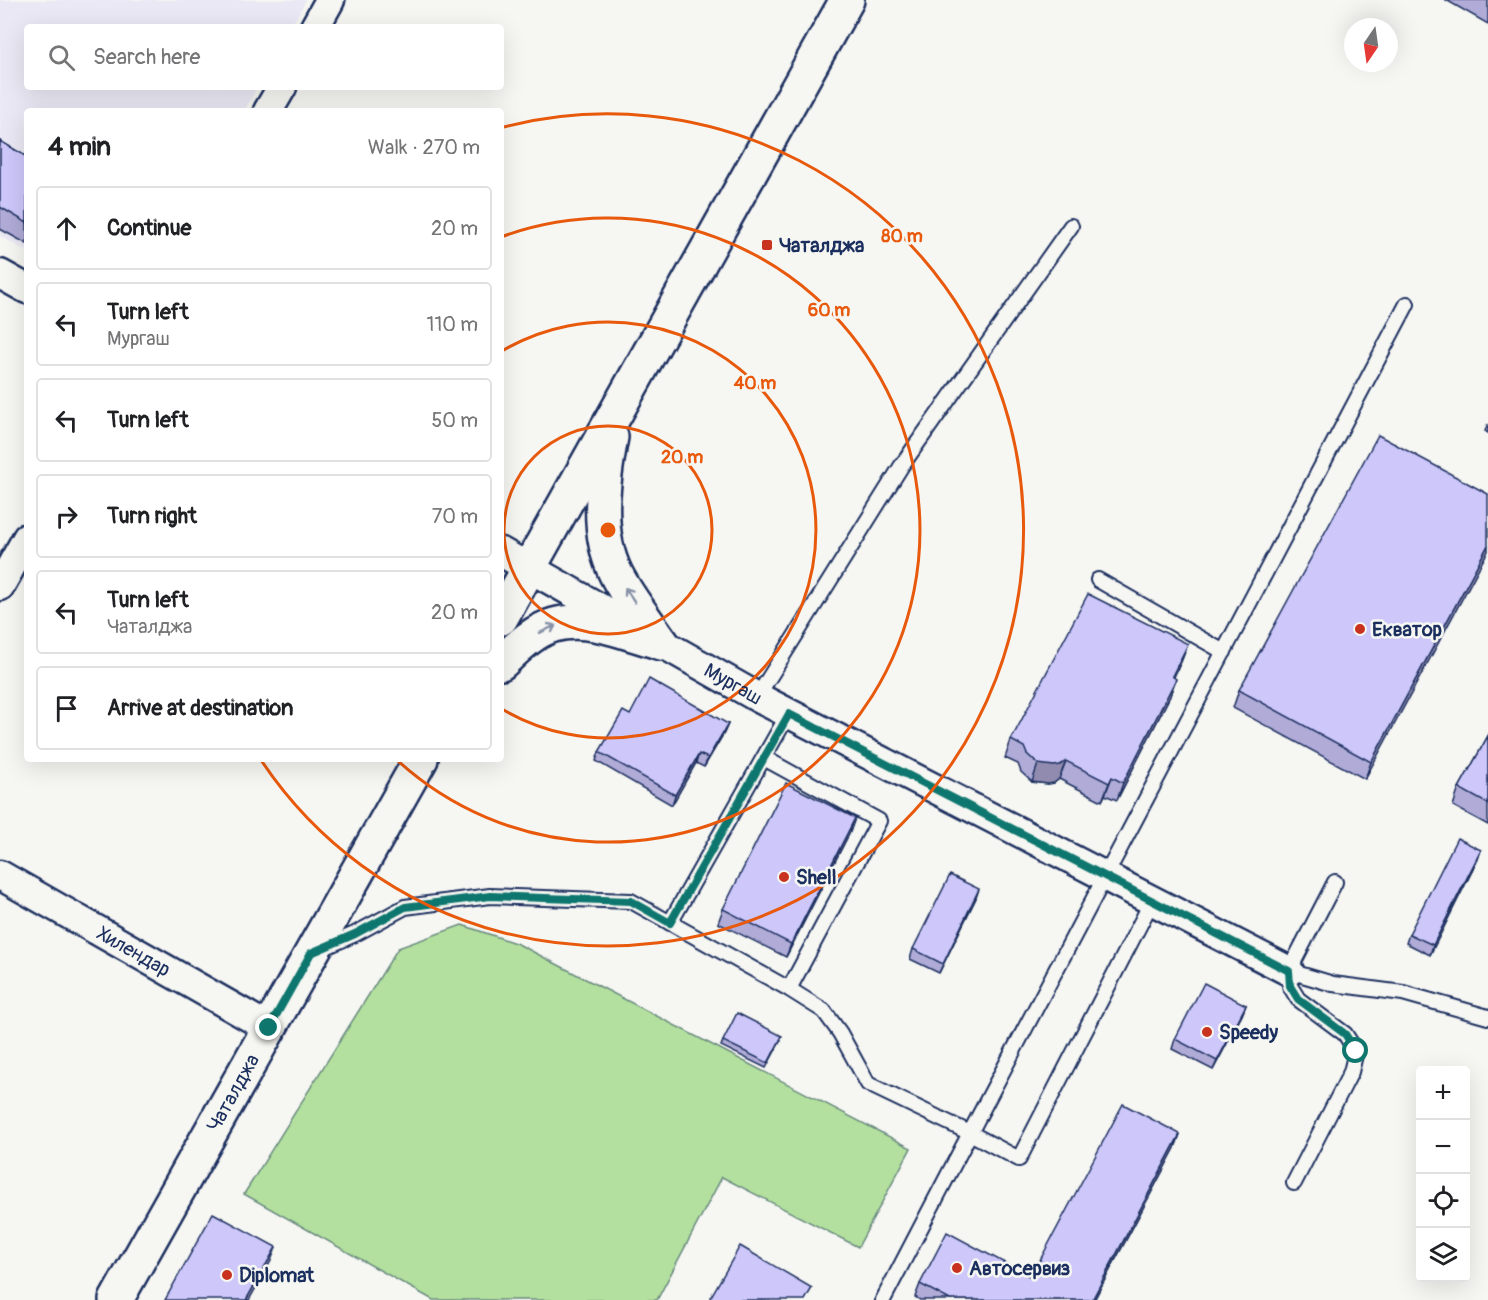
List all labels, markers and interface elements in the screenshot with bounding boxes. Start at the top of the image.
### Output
north arrow [1344,18,1398,72]
search box [24,24,504,90]
icon: search [45,41,78,74]
text: Search here [93,43,200,71]
text: 4 min [48,131,111,163]
text: Walk · 270 m [368,135,480,160]
icon: ahead [50,212,83,245]
text: Continue [107,214,191,242]
text: 20 m [431,216,478,241]
text: 80 m [881,225,923,248]
place label: Чаталджа [779,233,864,258]
marker: Чаталджа [760,238,774,252]
text: Turn left [107,298,189,326]
text: 60 m [808,299,850,322]
icon: left [50,308,83,341]
text: 110 m [427,312,478,337]
text: Мургаш [107,326,170,351]
text: 40 m [734,372,776,395]
icon: left [50,404,83,437]
text: Turn left [107,406,189,434]
text: 50 m [431,408,478,433]
text: 20 m [661,446,703,469]
icon: right [50,500,83,533]
text: Turn right [107,502,197,530]
text: 70 m [432,504,478,529]
centre of rings [598,520,618,540]
text: Turn left [107,586,189,614]
one-way arrow [624,587,636,603]
icon: left [50,596,83,629]
text: 20 m [431,600,478,625]
text: Чаталджа [107,614,192,639]
place label: Екватор [1372,617,1443,642]
one-way arrow [538,622,556,634]
marker: Екватор [1353,622,1367,636]
street label: Мургаш [700,658,767,710]
icon: arrive [50,692,83,725]
text: Arrive at destination [107,694,293,722]
place label: Shell [796,865,836,890]
marker: Shell [777,870,791,884]
street label: Хилендар [92,921,175,982]
route end [255,1014,281,1040]
place label: Speedy [1219,1020,1279,1045]
marker: Speedy [1200,1025,1214,1039]
route start [1342,1037,1368,1063]
street label: Чаталджа [201,1050,265,1136]
map controls [1416,1066,1470,1282]
button: + [1416,1066,1470,1120]
button: − [1416,1120,1470,1174]
button: locate [1416,1174,1470,1228]
button: layers [1416,1228,1470,1282]
place label: Автосервиз [969,1256,1070,1281]
marker: Автосервиз [950,1261,964,1275]
place label: Diplomat [239,1263,315,1288]
marker: Diplomat [220,1268,234,1282]

